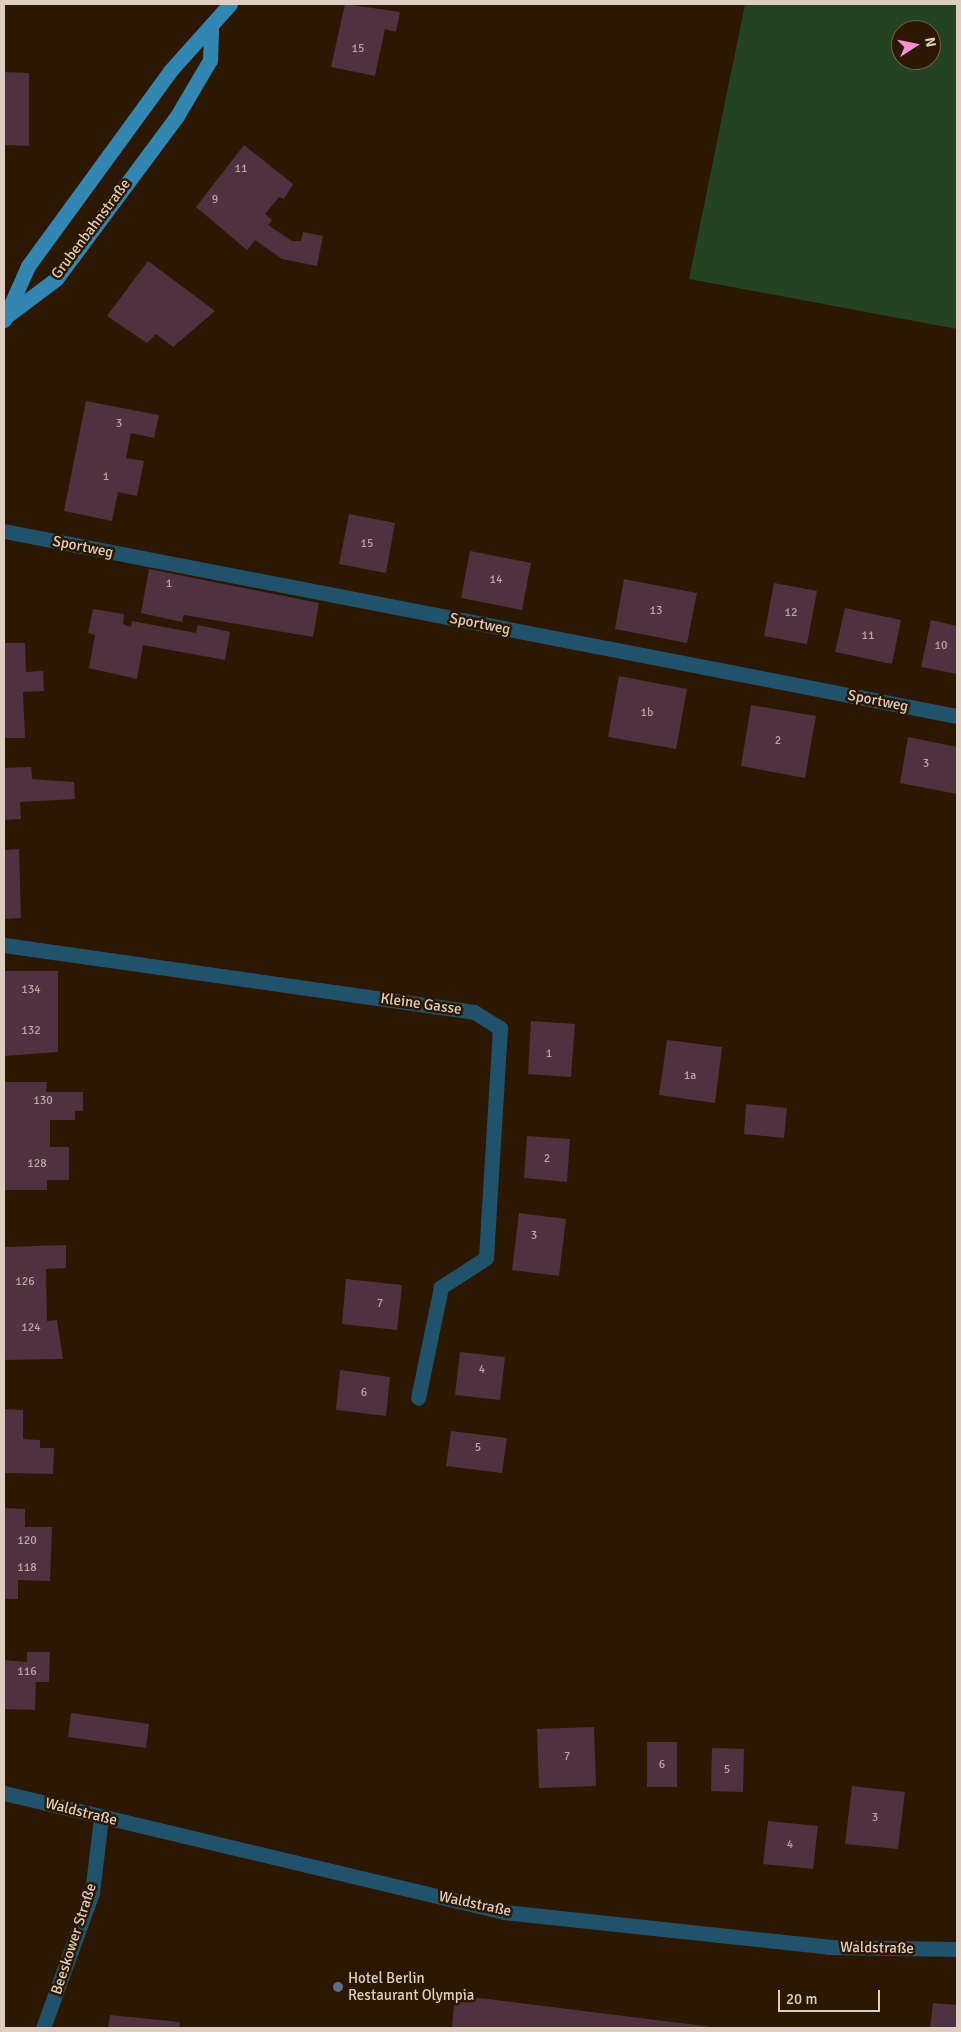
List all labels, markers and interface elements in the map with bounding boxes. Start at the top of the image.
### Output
north arrow [891,20,941,70]
text: N [921,36,940,49]
house number: 15 [352,42,364,56]
house number: 11 [235,162,247,176]
street label: Grubenbahnstraße [48,175,134,283]
house number: 9 [212,193,218,207]
house number: 3 [116,417,122,431]
house number: 1 [103,470,109,484]
street label: Sportweg [51,532,115,562]
house number: 15 [361,537,373,551]
house number: 14 [490,573,502,587]
house number: 1 [166,577,172,591]
house number: 13 [650,604,662,618]
house number: 12 [785,606,797,620]
street label: Sportweg [448,609,512,639]
house number: 11 [862,629,874,643]
house number: 10 [935,639,947,653]
street label: Sportweg [846,686,910,716]
house number: 1b [641,706,653,720]
house number: 2 [775,734,781,748]
house number: 3 [923,757,929,771]
house number: 134 [21,983,41,997]
street label: Kleine Gasse [379,989,463,1019]
house number: 132 [21,1024,41,1038]
house number: 1 [546,1047,552,1061]
house number: 1a [684,1069,696,1083]
house number: 130 [33,1094,53,1108]
house number: 2 [544,1152,550,1166]
house number: 128 [27,1157,47,1171]
house number: 3 [531,1229,537,1243]
house number: 126 [15,1275,35,1289]
house number: 7 [377,1297,383,1311]
house number: 124 [21,1321,41,1335]
house number: 4 [479,1363,485,1377]
house number: 6 [361,1386,367,1400]
house number: 5 [475,1441,481,1455]
house number: 120 [17,1534,37,1548]
house number: 118 [17,1561,37,1575]
house number: 116 [17,1665,37,1679]
house number: 7 [564,1750,570,1764]
house number: 6 [659,1758,665,1772]
house number: 5 [724,1763,730,1777]
street label: Waldstraße [43,1794,119,1830]
house number: 3 [872,1811,878,1825]
house number: 4 [787,1838,793,1852]
street label: Beeskower Straße [48,1881,100,1997]
street label: Waldstraße [437,1888,513,1920]
street label: Waldstraße [840,1938,914,1958]
place label: Hotel Berlin Restaurant Olympia [348,1969,474,2004]
scale bar [781,1980,884,2012]
marker: Hotel Berlin Restaurant Olympia [332,1981,344,1993]
text: 20 m [786,1990,817,2008]

